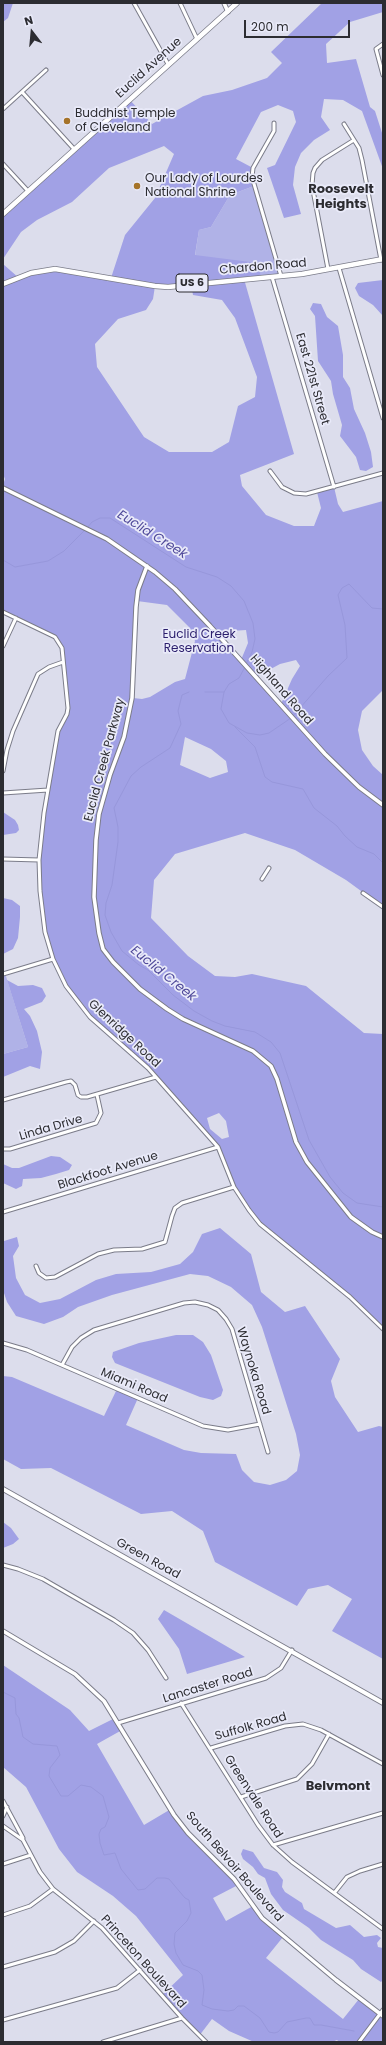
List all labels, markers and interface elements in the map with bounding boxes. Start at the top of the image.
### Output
north arrow [12,12,52,52]
text: N [23,12,35,29]
scale bar [246,12,352,38]
text: 200 m [251,18,289,35]
street label: Euclid Avenue [113,35,185,101]
place label: Buddhist Temple of Cleveland [75,107,176,135]
marker: Buddhist Temple of Cleveland [62,116,72,126]
place label: Our Lady of Lourdes National Shrine [145,172,263,200]
marker: Our Lady of Lourdes National Shrine [132,181,142,191]
district label: Roosevelt Heights [308,182,374,213]
street label: Chardon Road [219,256,307,278]
road number: US 6 [176,274,208,292]
street label: East 221st Street [292,331,332,427]
water label: Euclid Creek [114,507,190,563]
park label: Euclid Creek Reservation [162,628,236,656]
street label: Highland Road [247,652,315,728]
street label: Euclid Creek Parkway [82,697,128,823]
water label: Euclid Creek [127,943,199,1005]
street label: Glenridge Road [85,997,163,1071]
street label: Linda Drive [18,1112,84,1144]
street label: Blackfoot Avenue [56,1149,160,1193]
street label: Waynoka Road [233,1326,273,1416]
street label: Miami Road [98,1365,170,1407]
street label: Green Road [114,1536,182,1582]
street label: Lancaster Road [161,1665,255,1707]
street label: Suffolk Road [214,1710,288,1744]
street label: Greenvale Road [221,1753,285,1841]
district label: Belvmont [306,1779,370,1795]
street label: South Belvoir Boulevard [182,1809,286,1925]
street label: Princeton Boulevard [97,1912,189,2012]

